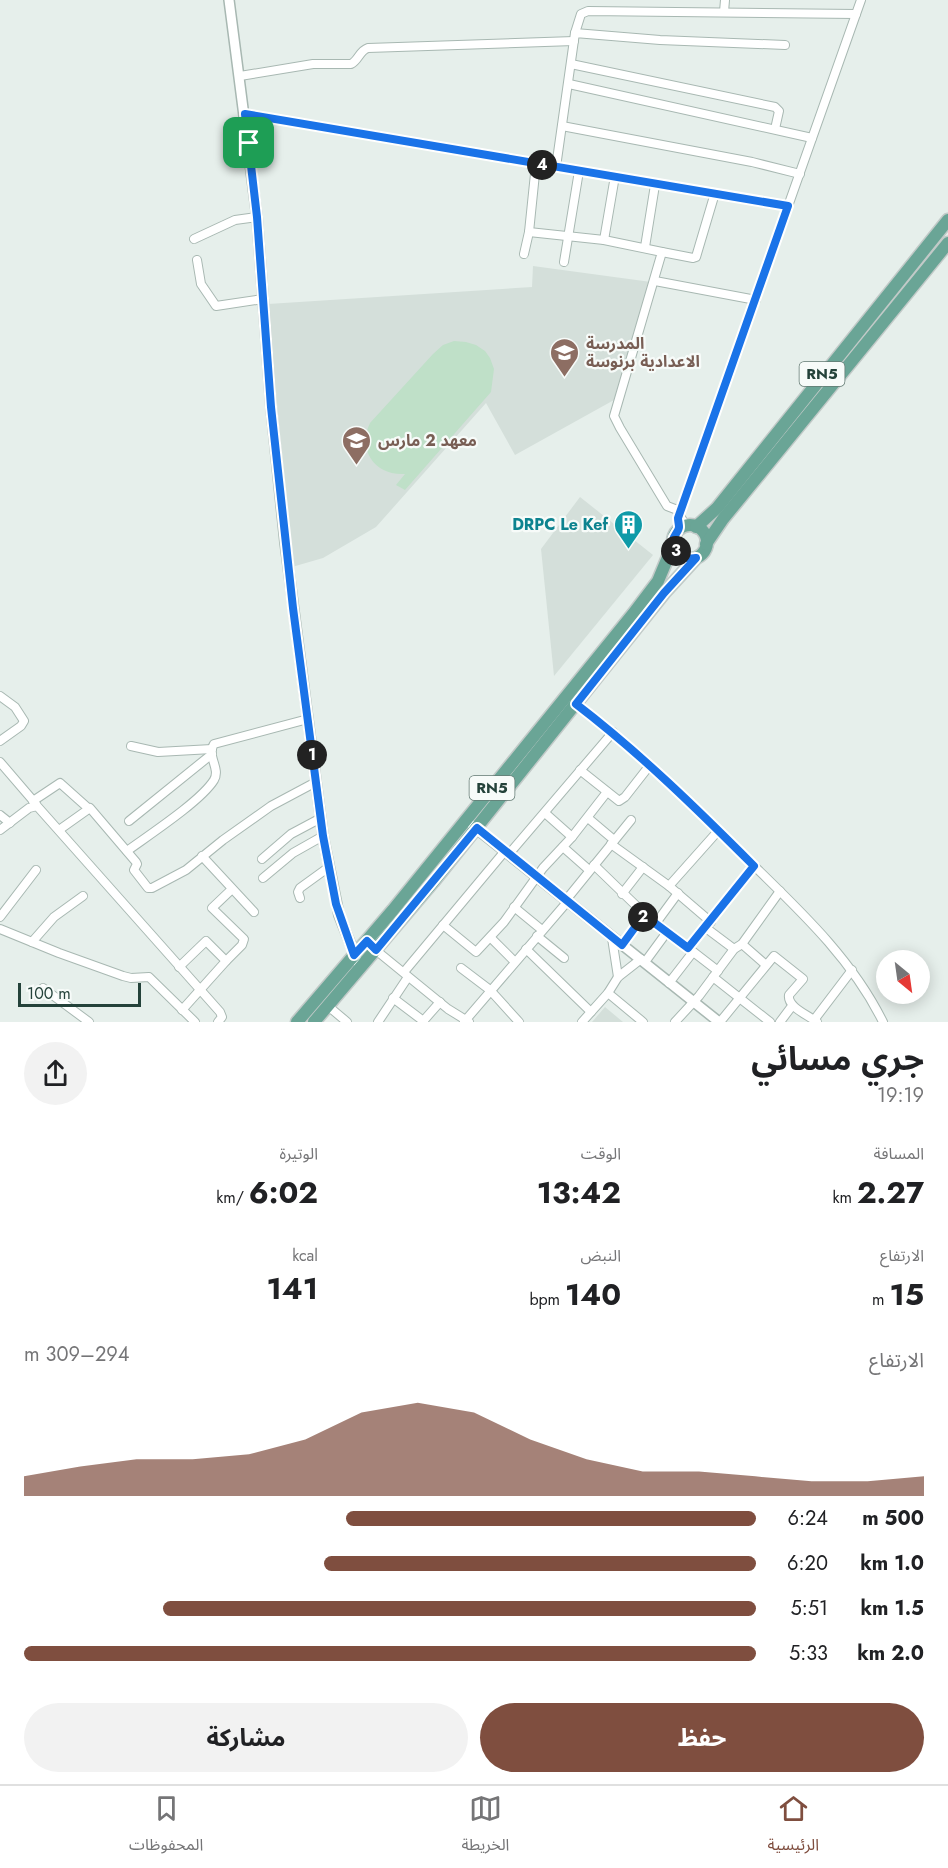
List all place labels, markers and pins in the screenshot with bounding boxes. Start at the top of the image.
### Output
pin [223,117,274,168]
pin: 4 [527,150,557,180]
place label: المدرسة الاعدادية برنوسة [586,332,700,373]
school or university icon: المدرسة الاعدادية برنوسة [549,336,581,378]
school or university icon: معهد 2 مارس [341,424,373,466]
place label: معهد 2 مارس [378,429,477,452]
building icon: DRPC Le Kef [613,508,645,550]
place label: DRPC Le Kef [512,513,609,536]
pin: 3 [661,536,691,566]
pin: 1 [297,740,327,770]
pin: 2 [628,902,658,932]

